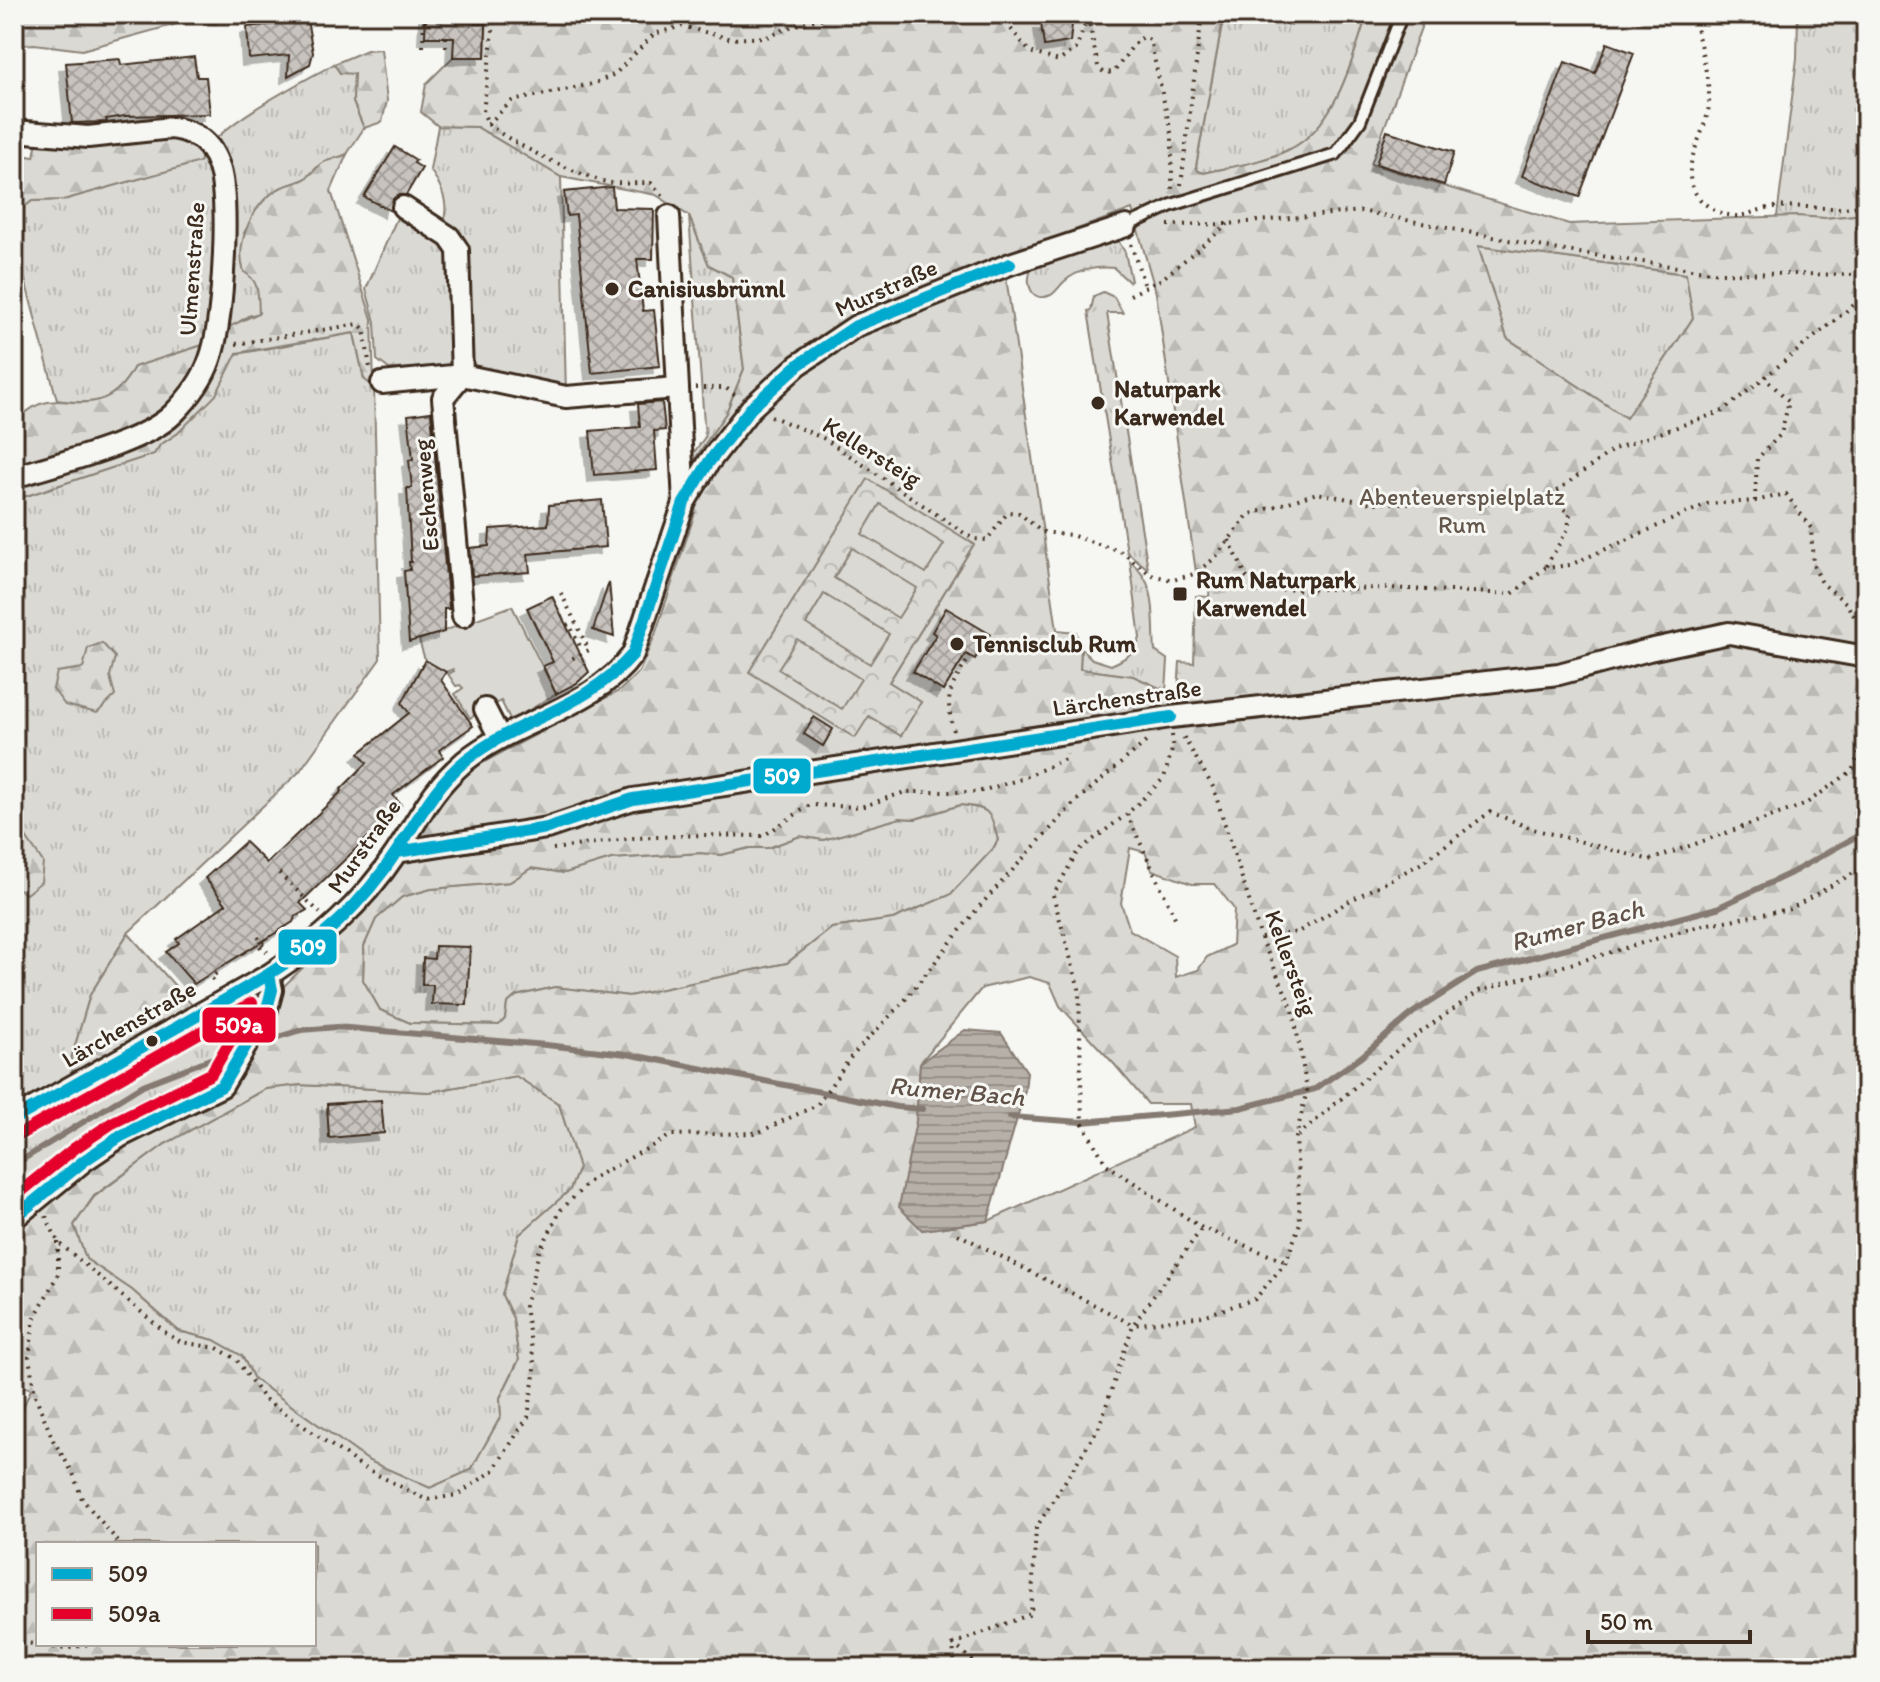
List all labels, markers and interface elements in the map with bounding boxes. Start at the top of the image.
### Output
street label: Ulmenstraße [172,201,211,337]
street label: Murstraße [830,252,941,323]
place label: Canisiusbrünnl [628,274,785,303]
marker: Canisiusbrünnl [603,280,621,298]
place label: Naturpark Karwendel [1114,374,1225,431]
marker: Naturpark Karwendel [1089,394,1107,412]
street label: Kellersteig [818,410,928,494]
street label: Eschenweg [406,437,445,552]
park label: Abenteuerspielplatz Rum [1359,482,1565,539]
place label: Rum Naturpark Karwendel [1196,565,1356,622]
marker: Rum Naturpark Karwendel [1171,585,1189,603]
place label: Tennisclub Rum [972,629,1137,658]
marker: Tennisclub Rum [948,635,966,653]
street label: Lärchenstraße [1051,673,1203,722]
line badge: 509 [752,757,812,795]
text: 509 [764,763,800,790]
street label: Murstraße [320,793,407,899]
water label: Rumer Bach [1507,892,1648,958]
street label: Kellersteig [1259,906,1324,1021]
line badge: 509 [277,928,338,966]
text: 509 [290,934,326,961]
street label: Lärchenstraße [56,973,201,1074]
line badge: 509a [201,1006,277,1044]
text: 509a [215,1012,264,1039]
unlabelled marker [144,1033,160,1049]
water label: Rumer Bach [888,1069,1027,1113]
legend [36,1542,316,1646]
text: 509 [108,1559,148,1588]
scale bar [1588,1594,1750,1644]
text: 509a [108,1599,161,1628]
text: 50 m [1600,1607,1653,1636]

